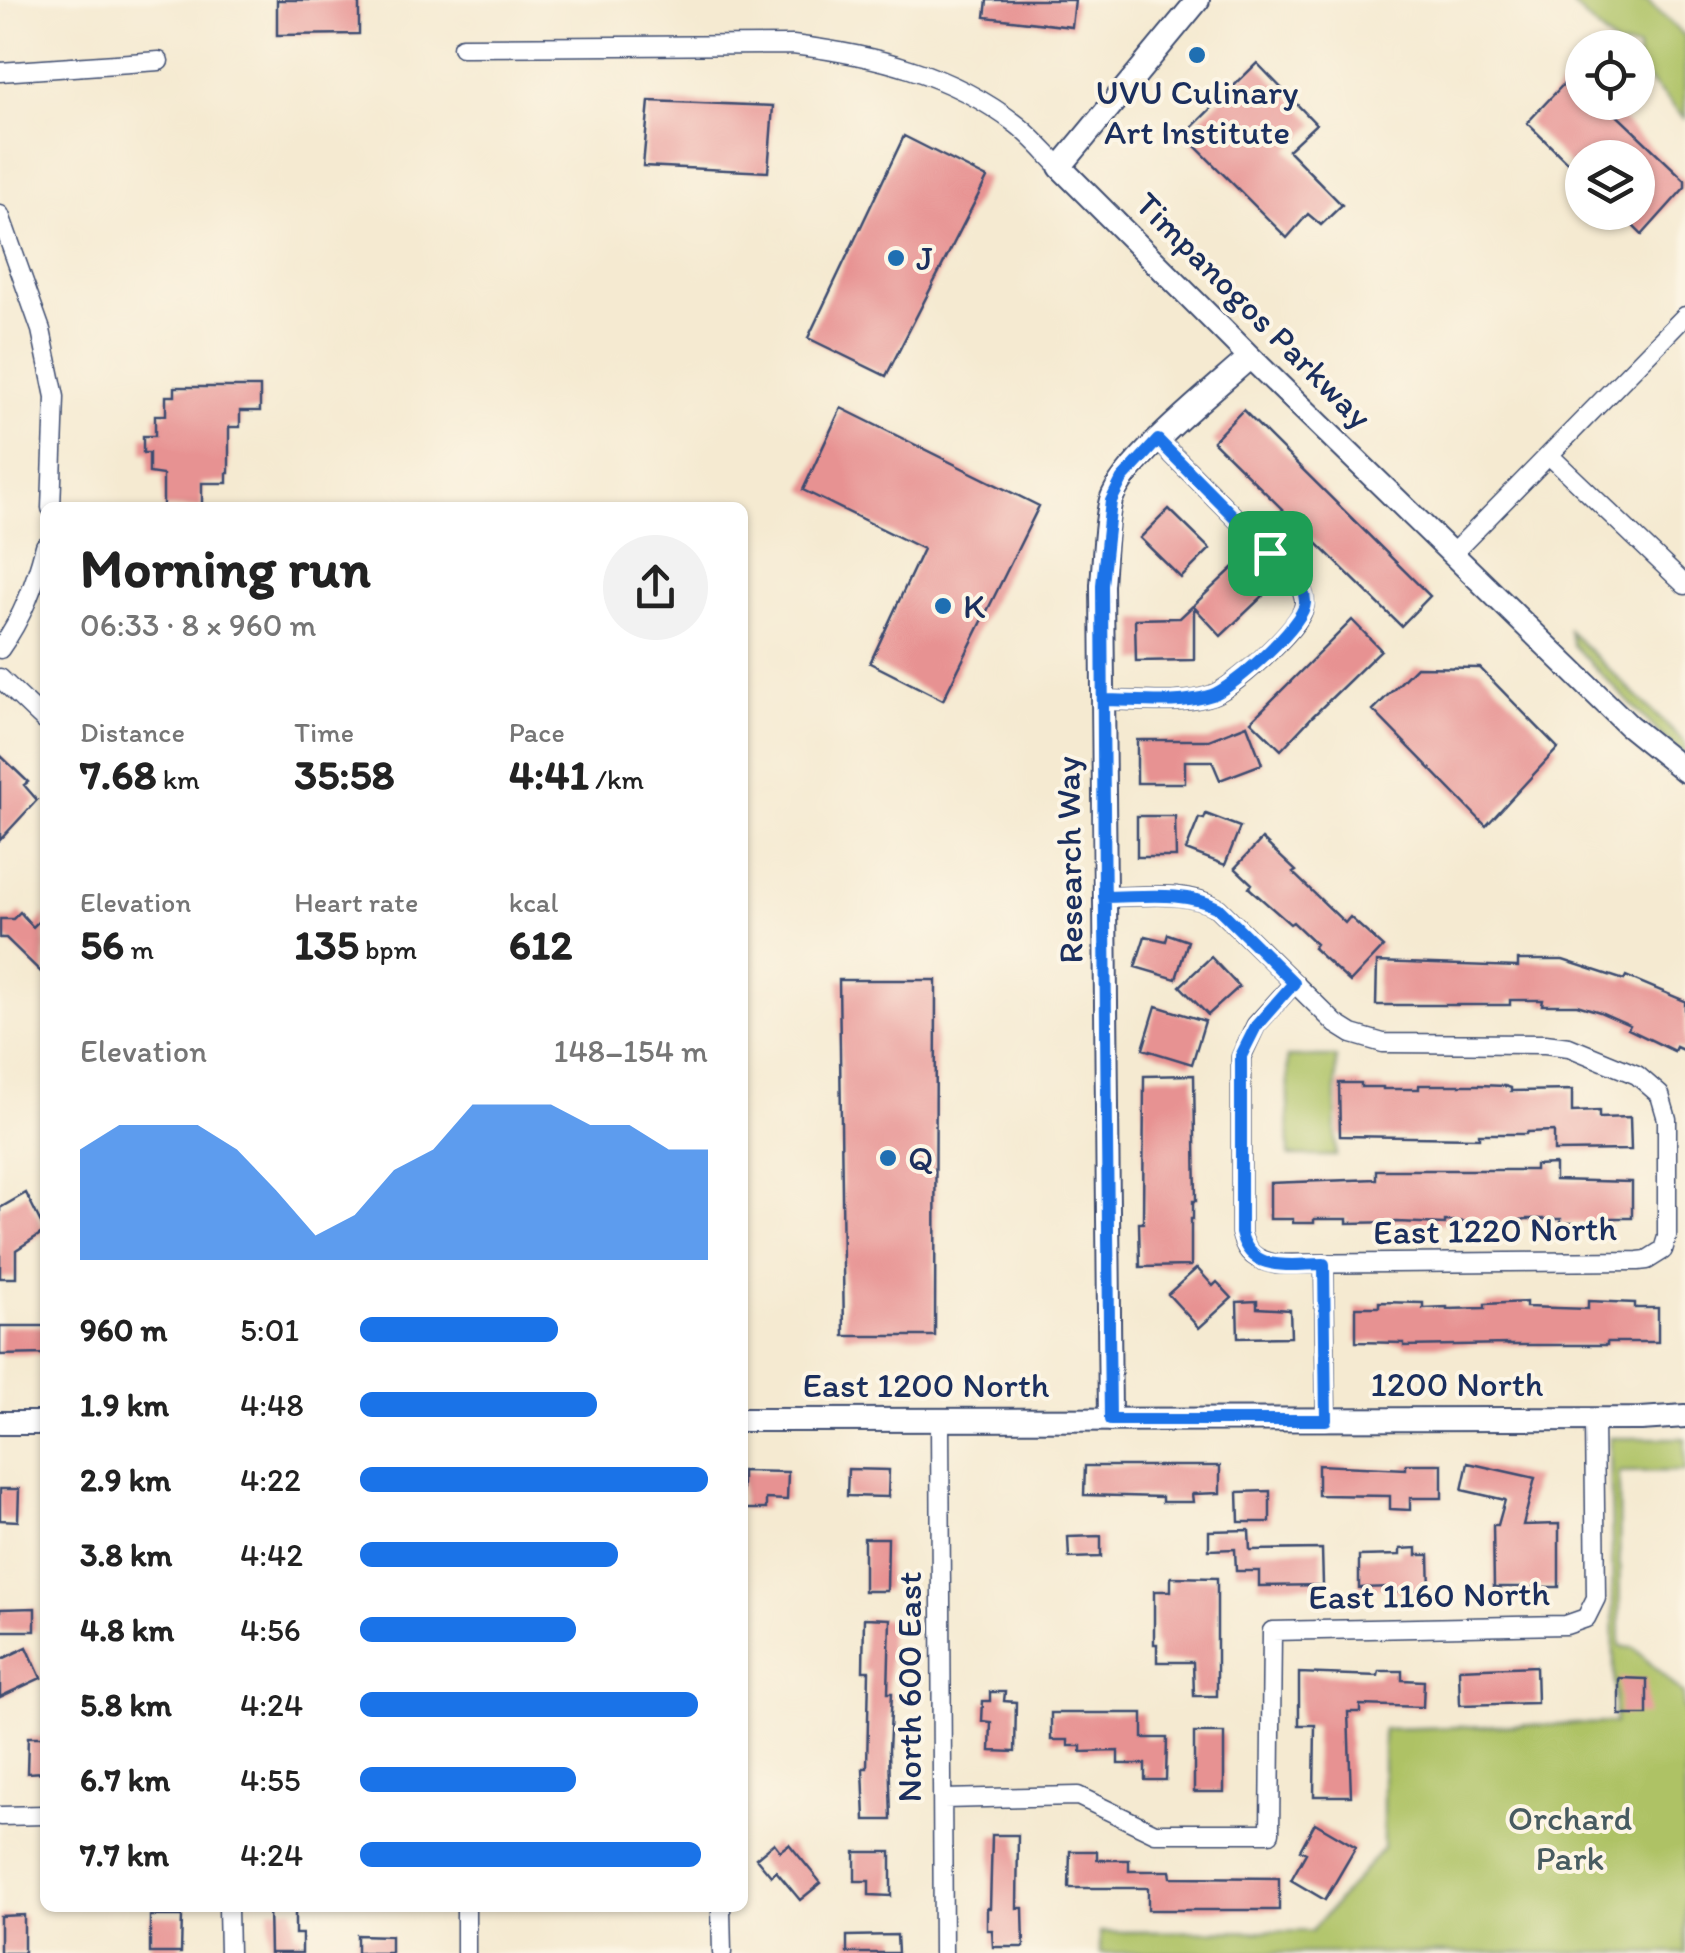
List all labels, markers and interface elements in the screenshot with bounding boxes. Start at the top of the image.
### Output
map controls [1565,30,1655,230]
button: locate [1565,30,1655,120]
marker: UVU Culinary Art Institute [1186,44,1208,66]
place label: UVU Culinary Art Institute [1096,71,1298,153]
button: layers [1565,140,1655,230]
street label: Timpanogos Parkway [1127,183,1381,437]
place label: J [916,237,933,279]
marker: J [885,247,907,269]
pin [1228,511,1313,596]
icon: arrive [1243,526,1298,581]
text: Morning run [80,535,371,601]
button: share [603,535,708,640]
place label: K [963,585,986,627]
marker: K [932,595,954,617]
text: 06:33 · 8 × 960 m [80,606,317,644]
text: Distance [80,715,185,749]
text: Time [294,715,354,749]
text: Pace [509,715,565,749]
text: 7.68 [80,749,156,800]
text: 35:58 [294,749,395,800]
text: 4:41 [509,749,589,800]
street label: Research Way [1046,756,1092,964]
text: km [156,762,200,796]
text: /km [589,762,644,796]
text: Elevation [80,885,191,919]
text: Heart rate [294,885,418,919]
text: kcal [509,885,558,919]
text: 56 [80,919,124,970]
text: 135 [294,919,359,970]
text: 612 [509,919,572,970]
text: m [124,932,154,966]
text: bpm [359,932,417,966]
text: Elevation [80,1032,207,1070]
text: 148–154 m [554,1032,708,1070]
place label: Q [908,1137,933,1179]
marker: Q [877,1147,899,1169]
street label: East 1220 North [1373,1207,1618,1253]
text: 960 m [80,1311,168,1349]
text: 5:01 [240,1311,299,1349]
street label: 1200 North [1371,1363,1544,1405]
street label: East 1200 North [803,1364,1050,1406]
text: 1.9 km [80,1386,169,1424]
text: 4:48 [240,1386,304,1424]
text: 2.9 km [80,1461,171,1499]
text: 4:22 [240,1461,301,1499]
text: 3.8 km [80,1536,172,1574]
text: 4:42 [240,1536,303,1574]
street label: North 600 East [888,1572,930,1802]
street label: East 1160 North [1308,1572,1551,1618]
text: 4.8 km [80,1611,174,1649]
text: 4:56 [240,1611,301,1649]
text: 5.8 km [80,1686,172,1724]
text: 4:24 [240,1686,303,1724]
text: 6.7 km [80,1761,170,1799]
text: 4:55 [240,1761,301,1799]
park label: Orchard Park [1508,1797,1633,1879]
text: 7.7 km [80,1836,169,1874]
text: 4:24 [240,1836,303,1874]

